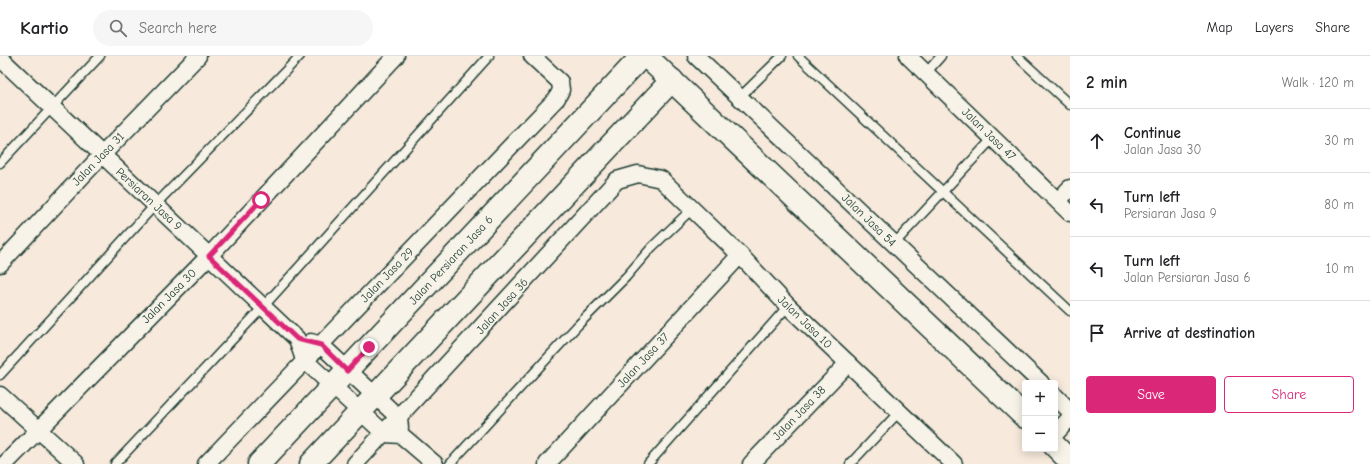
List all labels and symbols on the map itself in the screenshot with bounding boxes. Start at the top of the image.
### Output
street label: Jalan Jasa 47 [959,105,1019,163]
street label: Jalan Jasa 31 [69,129,127,189]
street label: Persiaran Jasa 9 [113,165,185,233]
route start [252,191,270,209]
street label: Jalan Jasa 54 [839,191,899,250]
street label: Jalan Persiaran Jasa 6 [406,213,496,307]
street label: Jalan Jasa 29 [357,245,417,305]
street label: Jalan Jasa 30 [139,266,199,326]
street label: Jalan Jasa 36 [473,275,531,337]
street label: Jalan Jasa 10 [775,293,835,351]
street label: Jalan Jasa 37 [614,329,672,390]
route end [360,338,378,356]
street label: Jalan Jasa 38 [770,383,828,443]

